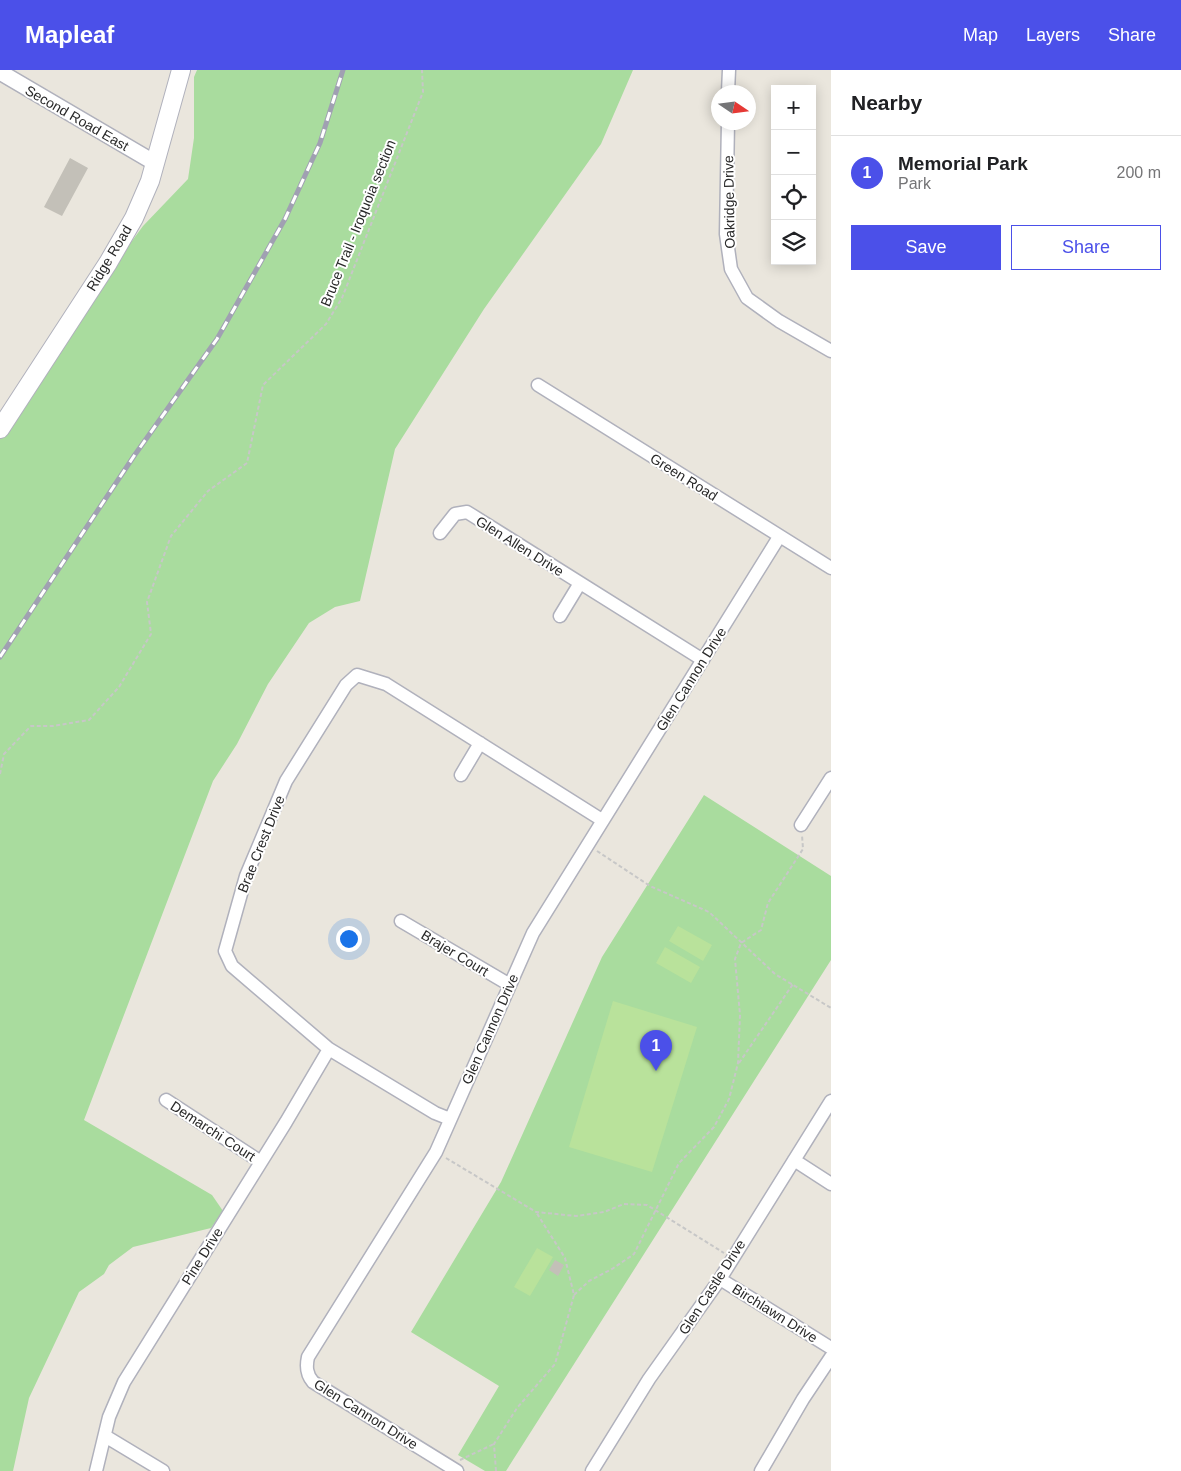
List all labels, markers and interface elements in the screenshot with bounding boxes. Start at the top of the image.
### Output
text: Mapleaf [25,21,114,48]
text: Map [963,25,998,45]
text: Layers [1026,25,1080,45]
text: Share [1108,25,1156,45]
street label: Second Road East [22,82,132,154]
north arrow [711,85,756,130]
map controls [771,85,816,265]
button: + [771,85,816,130]
text: Nearby [851,91,922,114]
button: − [771,130,816,175]
street label: Bruce Trail - Iroquoia section [317,137,399,309]
text: Memorial Park [898,153,1028,174]
street label: Oakridge Drive [720,155,738,249]
text: 1 [863,164,871,181]
text: 200 m [1117,164,1161,181]
button: locate [771,175,816,220]
text: Park [898,175,931,192]
button: layers [771,220,816,265]
street label: Ridge Road [83,222,135,294]
button: Save [851,225,1001,270]
button: Share [1011,225,1161,270]
street label: Green Road [647,450,721,504]
street label: Glen Allen Drive [473,513,567,579]
street label: Glen Cannon Drive [653,624,729,734]
street label: Brae Crest Drive [234,793,288,895]
your location [336,926,362,952]
street label: Brajer Court [419,927,492,979]
street label: Glen Cannon Drive [458,971,522,1087]
pin: 1 [640,1030,672,1071]
street label: Demarchi Court [168,1098,259,1164]
street label: Pine Drive [178,1224,226,1288]
street label: Glen Castle Drive [675,1236,749,1337]
street label: Birchlawn Drive [730,1280,821,1346]
street label: Glen Cannon Drive [311,1376,421,1452]

